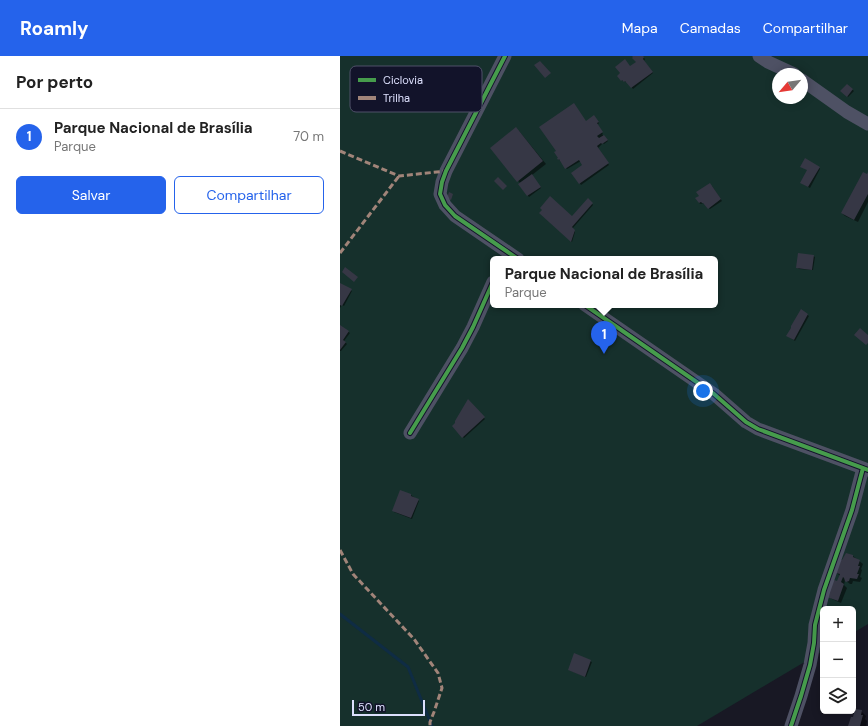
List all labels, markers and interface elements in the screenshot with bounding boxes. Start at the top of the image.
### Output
text: Roamly [20,16,89,41]
text: Mapa [622,19,658,37]
text: Camadas [680,19,741,37]
text: Compartilhar [763,19,848,37]
legend [350,66,482,112]
north arrow [772,68,808,104]
text: Por perto [16,71,93,93]
text: Ciclovia [383,73,423,87]
text: Trilha [383,91,410,105]
text: Parque Nacional de Brasília [54,118,253,138]
text: 1 [27,128,31,145]
text: 70 m [293,128,324,145]
text: Parque [54,138,96,155]
button: Salvar [16,176,166,214]
button: Compartilhar [174,176,324,214]
popup [490,256,718,308]
text: Parque Nacional de Brasília [505,264,703,284]
text: Parque [505,284,547,301]
pin: 1 [591,321,617,354]
your location [693,381,713,401]
map controls [820,606,856,714]
button: + [820,606,856,642]
button: − [820,642,856,678]
button: layers [820,678,856,714]
scale bar [352,698,425,717]
text: 50 m [358,700,385,714]

